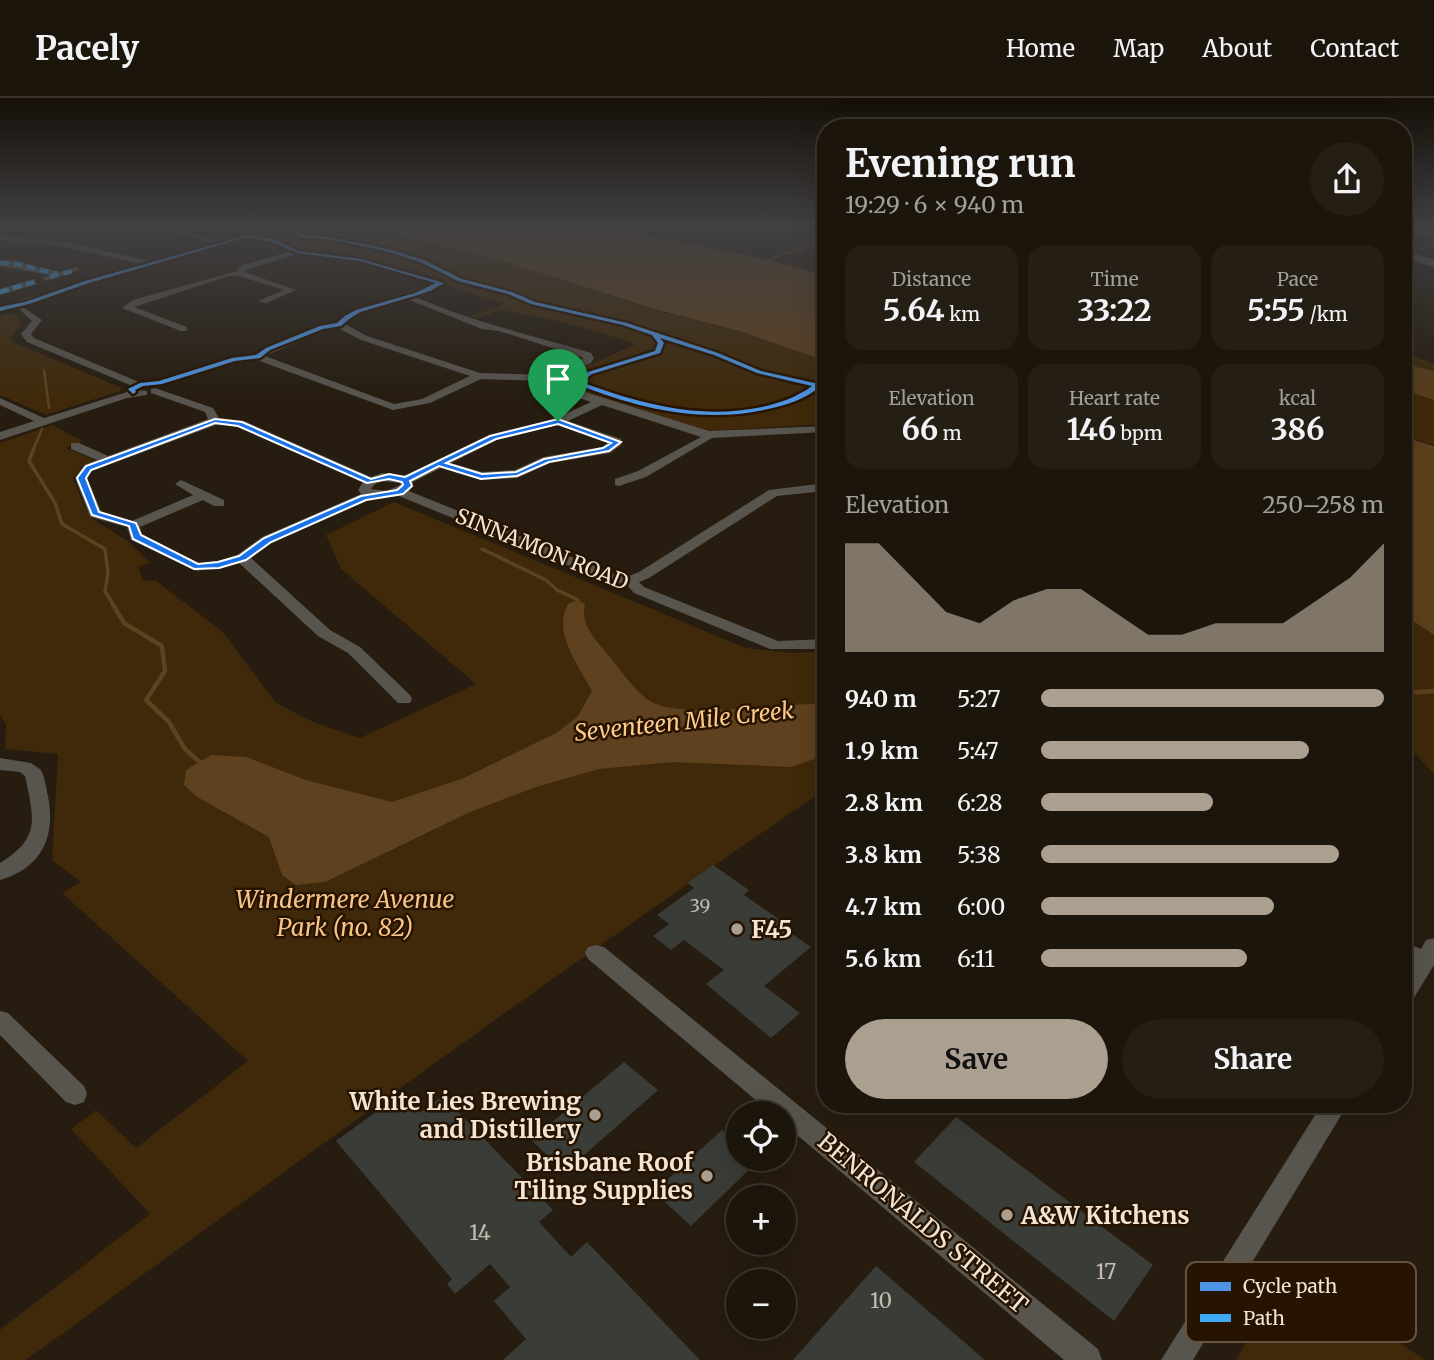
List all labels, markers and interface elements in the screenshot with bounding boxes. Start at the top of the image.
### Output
text: Pacely [35,28,139,69]
text: Home [1006,33,1075,64]
text: Map [1113,33,1164,64]
text: About [1202,33,1272,64]
text: Contact [1310,33,1399,64]
text: Evening run [845,140,1076,187]
button: share [1310,142,1384,216]
text: 19:29 · 6 × 940 m [845,190,1024,219]
text: Distance [892,267,971,291]
text: Time [1090,267,1139,291]
text: Pace [1277,267,1318,291]
text: 5.64 [883,291,945,329]
text: 33:22 [1077,291,1152,329]
text: 5:55 [1247,291,1305,329]
text: km [945,302,980,326]
text: /km [1305,302,1348,326]
pin [528,349,588,421]
icon: arrive [539,360,577,398]
text: Elevation [888,386,975,410]
text: Heart rate [1069,386,1160,410]
text: kcal [1279,386,1316,410]
text: 66 [901,410,938,448]
text: 146 [1066,410,1116,448]
text: 386 [1271,410,1324,448]
text: m [938,421,962,445]
text: bpm [1116,421,1163,445]
text: Elevation [845,490,949,519]
text: 250–258 m [1262,490,1384,519]
street label: SINNAMON ROAD [452,502,633,596]
text: 940 m [845,684,917,713]
text: 5:27 [957,684,1001,713]
water label: Seventeen Mile Creek [573,695,796,747]
text: 1.9 km [845,736,919,765]
text: 5:47 [957,736,999,765]
text: 2.8 km [845,788,923,817]
text: 6:28 [957,788,1003,817]
text: 3.8 km [845,840,922,869]
text: 5:38 [957,840,1001,869]
park label: Windermere Avenue Park (no. 82) [235,884,455,943]
text: 4.7 km [845,892,922,921]
text: 6:00 [957,892,1005,921]
house number: 39 [690,894,710,917]
place label: F45 [751,914,792,945]
marker: F45 [729,921,745,937]
text: 5.6 km [845,944,921,973]
text: 6:11 [957,944,995,973]
button: Save [845,1019,1108,1099]
button: Share [1122,1019,1384,1099]
place label: White Lies Brewing and Distillery [348,1086,582,1145]
map controls [726,1101,796,1339]
button: locate [726,1101,796,1171]
marker: White Lies Brewing and Distillery [587,1107,603,1123]
street label: BENRONALDS STREET [811,1126,1035,1320]
place label: Brisbane Roof Tiling Supplies [514,1147,694,1206]
marker: Brisbane Roof Tiling Supplies [699,1168,715,1184]
button: + [726,1185,796,1255]
place label: A&W Kitchens [1020,1200,1190,1231]
marker: A&W Kitchens [999,1207,1015,1223]
house number: 14 [469,1219,491,1246]
house number: 17 [1096,1258,1116,1285]
legend [1186,1262,1416,1342]
button: − [726,1269,796,1339]
text: Cycle path [1243,1274,1338,1298]
house number: 10 [870,1287,892,1314]
text: Path [1243,1306,1285,1330]

